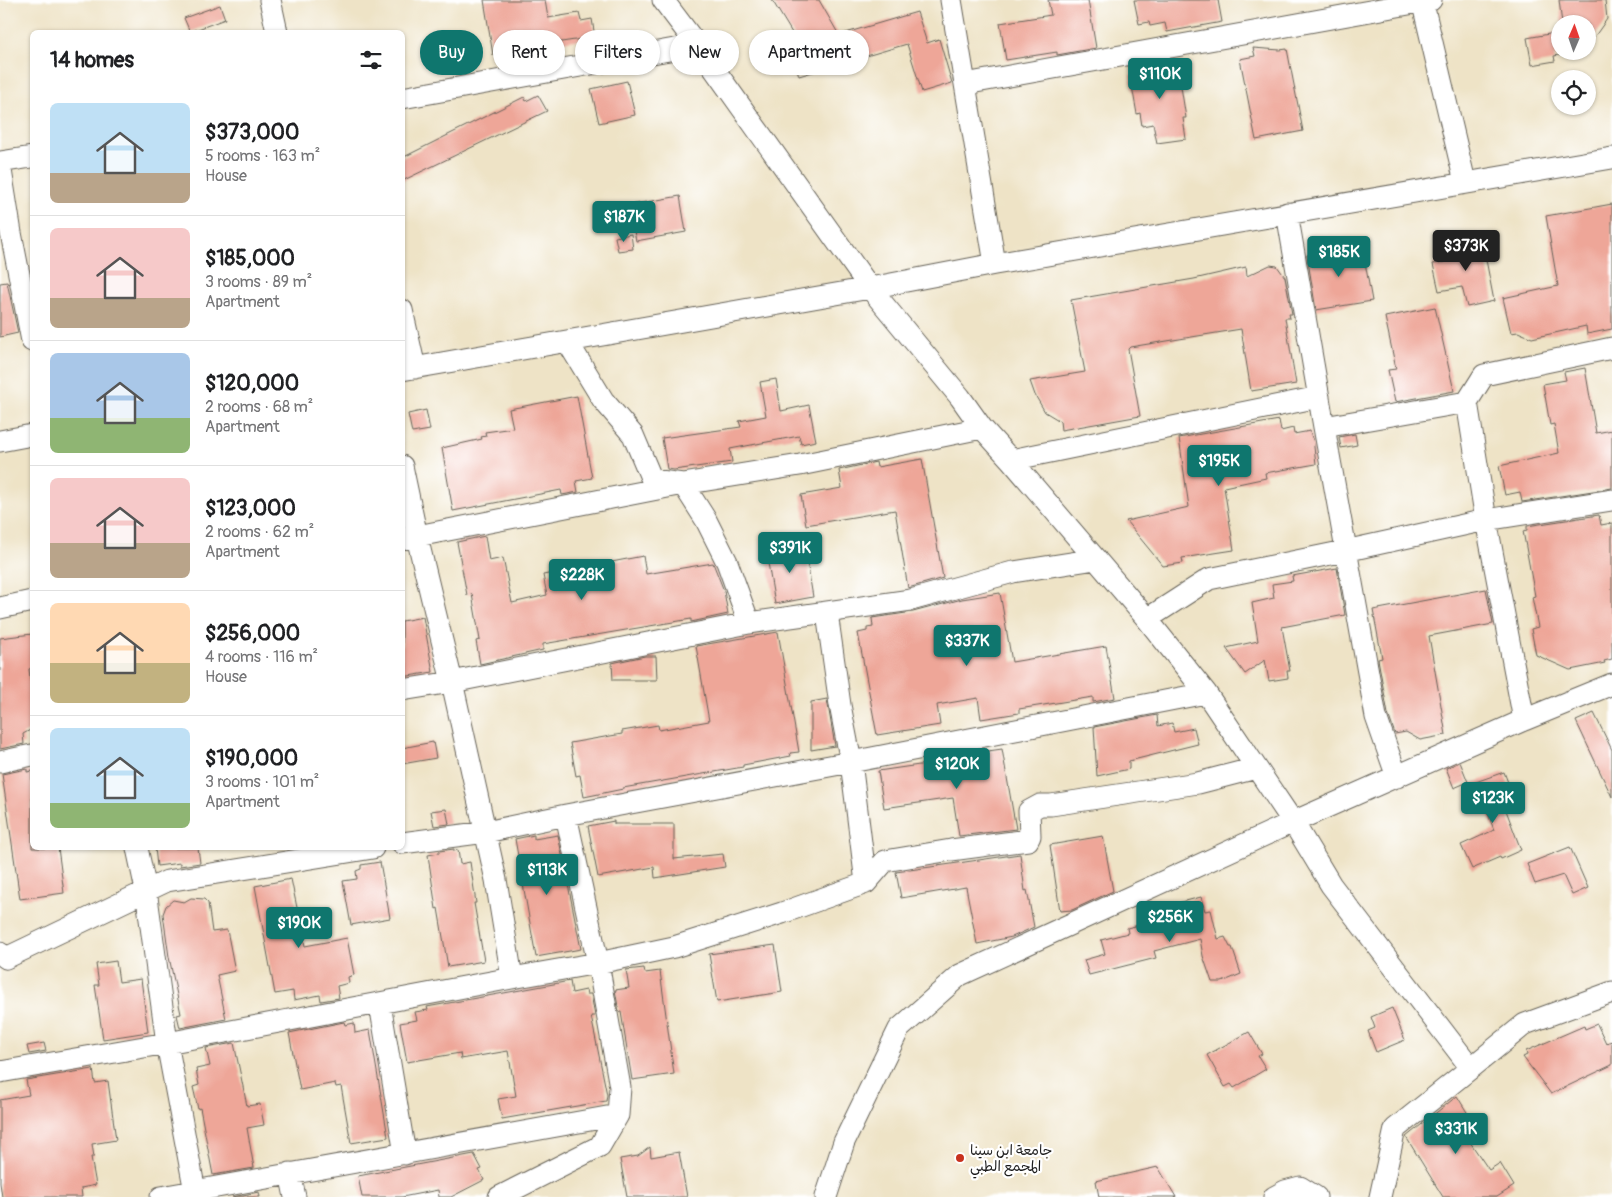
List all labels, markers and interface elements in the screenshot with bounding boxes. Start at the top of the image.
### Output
north arrow [1551,15,1596,60]
map controls [1551,15,1596,115]
chip: Buy [420,30,483,75]
chip: Rent [493,30,565,75]
chip: Filters [575,30,660,75]
chip: New [670,30,739,75]
chip: Apartment [749,30,869,75]
icon: filters [357,46,385,74]
text: 14 homes [50,47,134,74]
pin: $110K [1125,58,1195,100]
text: $110K [1139,64,1181,84]
button: locate [1551,70,1596,115]
text: $373,000 [205,119,299,146]
icon: home [90,123,150,183]
text: 5 rooms · 163 m² [205,146,320,166]
text: House [205,166,247,186]
pin: $187K [589,200,659,243]
text: $187K [603,207,645,227]
pin: $373K [1431,230,1501,272]
pin: $185K [1304,236,1374,278]
text: $373K [1444,236,1488,256]
text: $185K [1318,242,1360,262]
text: $185,000 [205,245,295,272]
icon: home [90,248,150,308]
text: 3 rooms · 89 m² [205,272,312,292]
text: Apartment [205,292,280,312]
text: $120,000 [205,370,299,397]
icon: home [90,373,150,433]
text: 2 rooms · 68 m² [205,397,313,417]
text: Apartment [205,417,280,437]
pin: $195K [1184,444,1254,487]
text: $195K [1198,451,1240,471]
text: $123,000 [205,495,296,522]
icon: home [90,498,150,558]
text: 2 rooms · 62 m² [205,522,314,542]
pin: $391K [755,532,825,574]
text: $391K [769,538,811,558]
text: Apartment [205,542,280,562]
pin: $228K [547,558,617,601]
text: $228K [560,565,604,585]
text: $256,000 [205,620,300,647]
icon: home [90,623,150,683]
pin: $337K [932,624,1002,667]
text: $337K [945,631,989,651]
text: 4 rooms · 116 m² [205,647,318,667]
text: House [205,667,247,687]
text: $190,000 [205,745,298,772]
icon: home [90,748,150,808]
pin: $120K [922,748,992,790]
text: $120K [935,754,979,774]
text: 3 rooms · 101 m² [205,772,319,792]
pin: $123K [1458,782,1528,824]
text: $123K [1472,788,1514,808]
text: Apartment [205,792,280,812]
pin: $113K [512,854,582,896]
text: $113K [527,860,567,880]
pin: $256K [1135,900,1205,943]
pin: $190K [264,906,334,949]
text: $256K [1147,907,1193,927]
text: $190K [277,913,321,933]
pin: $331K [1421,1112,1491,1155]
text: $331K [1435,1119,1477,1139]
place label: جامعة ابن سينا المجمع الطبي [970,1142,1052,1179]
marker: جامعة ابن سينا المجمع الطبي [954,1152,966,1164]

